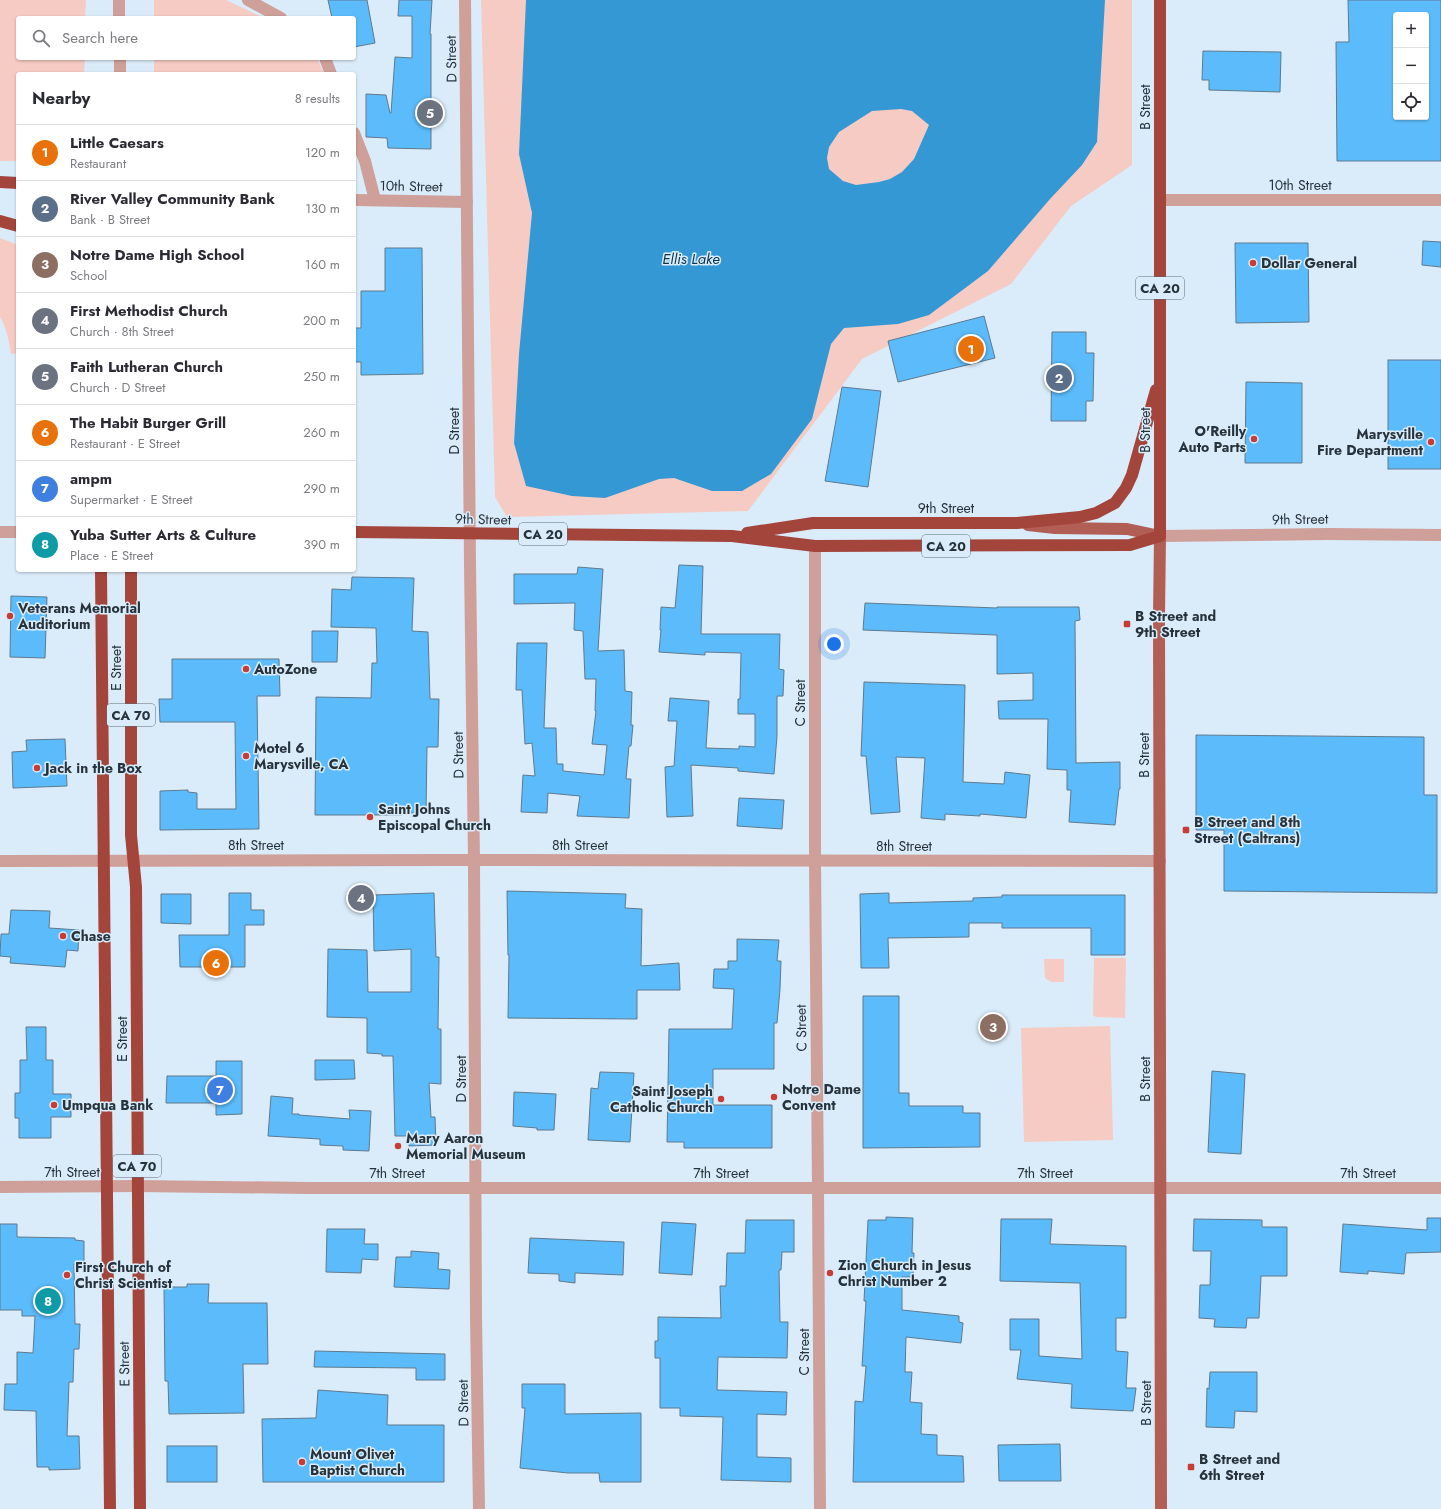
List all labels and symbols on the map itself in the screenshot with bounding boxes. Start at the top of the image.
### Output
street label: D Street [441,35,461,83]
street label: B Street [1135,84,1155,130]
pin: 5 [417,98,443,128]
street label: 10th Street [379,175,443,197]
street label: 10th Street [1268,175,1332,195]
water label: Ellis Lake [662,248,720,270]
place label: Dollar General [1261,253,1357,273]
marker: Dollar General [1248,258,1258,268]
road number: CA 20 [1136,277,1184,299]
pin: 1 [958,334,984,364]
pin: 2 [1046,363,1072,393]
street label: D Street [444,407,464,455]
street label: B Street [1135,407,1155,453]
place label: O'Reilly Auto Parts [1178,421,1247,457]
place label: Marysville Fire Department [1317,424,1424,460]
marker: O'Reilly Auto Parts [1249,434,1259,444]
marker: Marysville Fire Department [1426,437,1436,447]
street label: 9th Street [918,498,975,518]
street label: 9th Street [1272,508,1329,529]
street label: 9th Street [455,509,512,530]
road number: CA 20 [519,523,567,545]
road number: CA 20 [922,535,970,557]
place label: Veterans Memorial Auditorium [17,598,141,634]
place label: B Street and 9th Street [1135,606,1216,642]
marker: Veterans Memorial Auditorium [5,611,15,621]
marker: B Street and 9th Street [1122,619,1132,629]
your location [824,634,844,654]
street label: E Street [106,645,126,691]
place label: AutoZone [253,659,317,679]
marker: AutoZone [241,664,251,674]
street label: C Street [790,679,810,727]
road number: CA 70 [107,704,155,726]
street label: D Street [448,731,468,779]
street label: B Street [1134,732,1154,778]
place label: Motel 6 Marysville, CA [254,738,349,774]
marker: Motel 6 Marysville, CA [241,751,251,761]
place label: Jack in the Box [42,758,142,778]
marker: Jack in the Box [32,763,42,773]
place label: Saint Johns Episcopal Church [378,799,491,835]
marker: Saint Johns Episcopal Church [365,812,375,822]
place label: B Street and 8th Street (Caltrans) [1194,812,1301,848]
marker: B Street and 8th Street (Caltrans) [1181,825,1191,835]
street label: 8th Street [228,835,285,855]
street label: 8th Street [552,835,609,855]
street label: 8th Street [876,836,933,856]
pin: 4 [348,883,374,913]
place label: Chase [71,926,111,946]
marker: Chase [58,931,68,941]
pin: 6 [203,948,229,978]
street label: C Street [791,1004,811,1052]
pin: 3 [980,1012,1006,1042]
street label: E Street [112,1016,132,1062]
street label: D Street [451,1055,471,1103]
street label: B Street [1135,1056,1155,1102]
pin: 7 [207,1075,233,1105]
place label: Notre Dame Convent [782,1079,861,1115]
place label: Saint Joseph Catholic Church [610,1081,713,1117]
marker: Notre Dame Convent [769,1092,779,1102]
marker: Saint Joseph Catholic Church [716,1094,726,1104]
place label: Umpqua Bank [62,1095,153,1115]
marker: Umpqua Bank [49,1100,59,1110]
place label: Mary Aaron Memorial Museum [406,1128,526,1164]
marker: Mary Aaron Memorial Museum [393,1141,403,1151]
road number: CA 70 [113,1155,161,1177]
street label: 7th Street [44,1162,100,1182]
street label: 7th Street [369,1163,425,1183]
street label: 7th Street [693,1163,749,1183]
street label: 7th Street [1017,1163,1073,1183]
street label: 7th Street [1340,1163,1396,1183]
place label: Zion Church in Jesus Christ Number 2 [838,1255,972,1291]
place label: First Church of Christ Scientist [75,1257,173,1293]
marker: Zion Church in Jesus Christ Number 2 [825,1268,835,1278]
marker: First Church of Christ Scientist [62,1270,72,1280]
pin: 8 [35,1286,61,1316]
street label: C Street [794,1328,814,1376]
street label: E Street [114,1341,134,1387]
street label: D Street [453,1379,473,1427]
street label: B Street [1136,1380,1156,1426]
place label: Mount Olivet Baptist Church [310,1444,405,1480]
place label: B Street and 6th Street [1199,1449,1280,1485]
marker: Mount Olivet Baptist Church [297,1457,307,1467]
marker: B Street and 6th Street [1186,1462,1196,1472]

